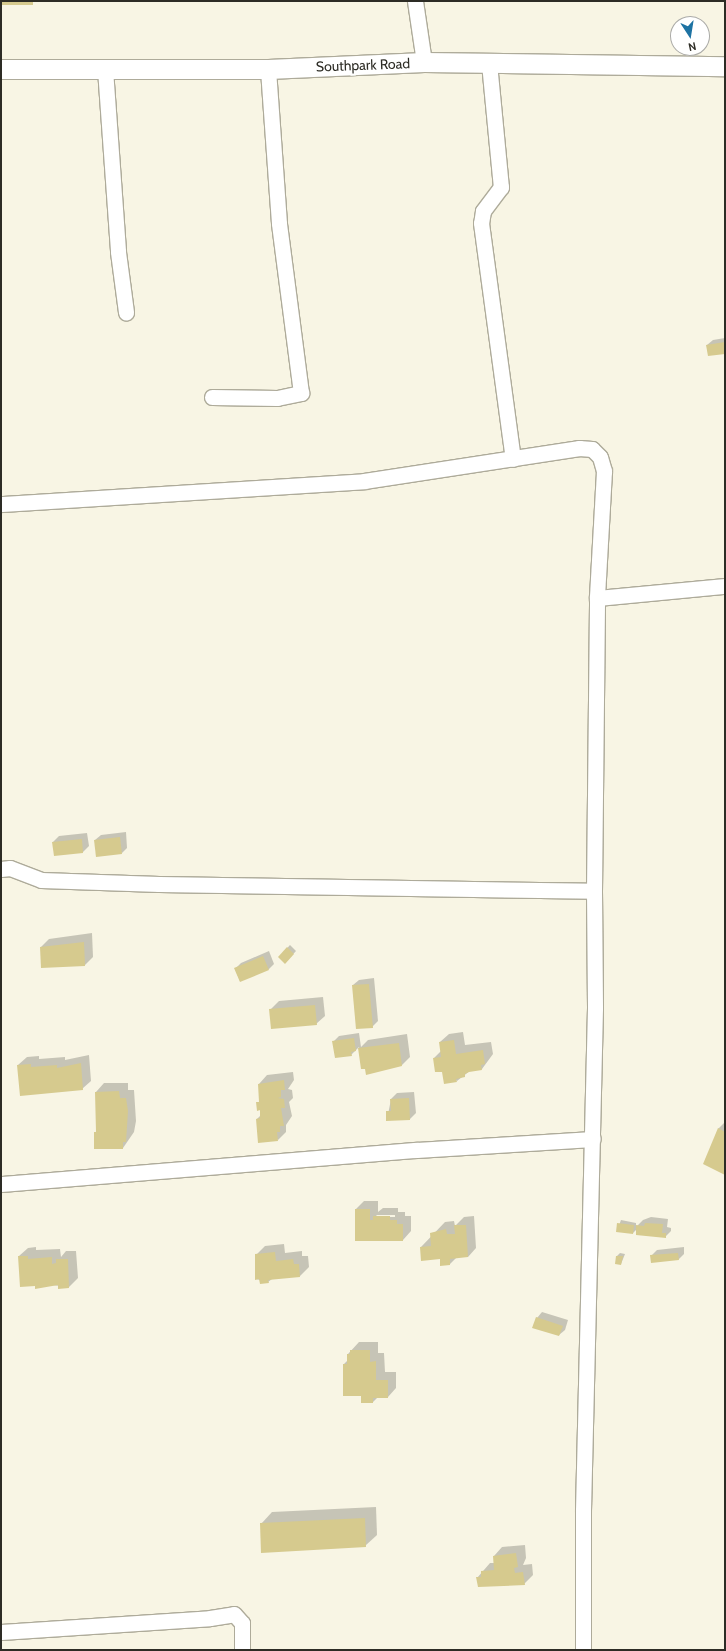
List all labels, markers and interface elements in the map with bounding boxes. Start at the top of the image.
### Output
north arrow [670,16,710,56]
text: N [687,39,698,54]
street label: Southpark Road [316,55,410,75]

